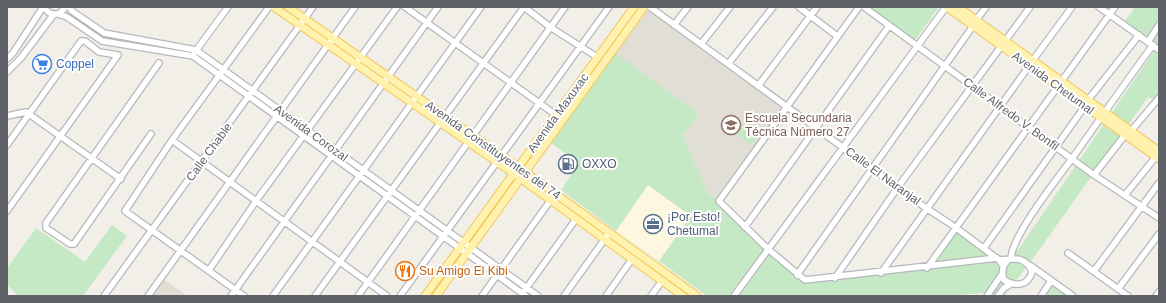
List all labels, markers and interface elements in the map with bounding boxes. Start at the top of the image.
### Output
street label: Avenida Chetumal [1009,49,1097,117]
supermarket icon: Coppel [31,53,53,75]
place label: Coppel [56,57,94,71]
street label: Avenida Maxuxac [525,71,591,155]
street label: Calle Alfredo V. Bonfil [960,75,1062,153]
street label: Avenida Constituyentes del 74 [423,98,564,202]
street label: Avenida Corozal [271,102,351,164]
place label: Escuela Secundaria Técnica Número 27 [745,111,852,139]
school or university icon: Escuela Secundaria Técnica Número 27 [720,114,742,136]
street label: Calle Chable [183,120,235,184]
street label: Calle El Naranjal [843,144,923,208]
fuel station icon: OXXO [557,153,579,175]
place label: OXXO [582,157,617,171]
place label: ¡Por Esto! Chetumal [667,210,720,238]
office icon: ¡Por Esto! Chetumal [642,213,664,235]
restaurant icon: Su Amigo El Kibi [394,260,416,282]
place label: Su Amigo El Kibi [419,264,508,278]

